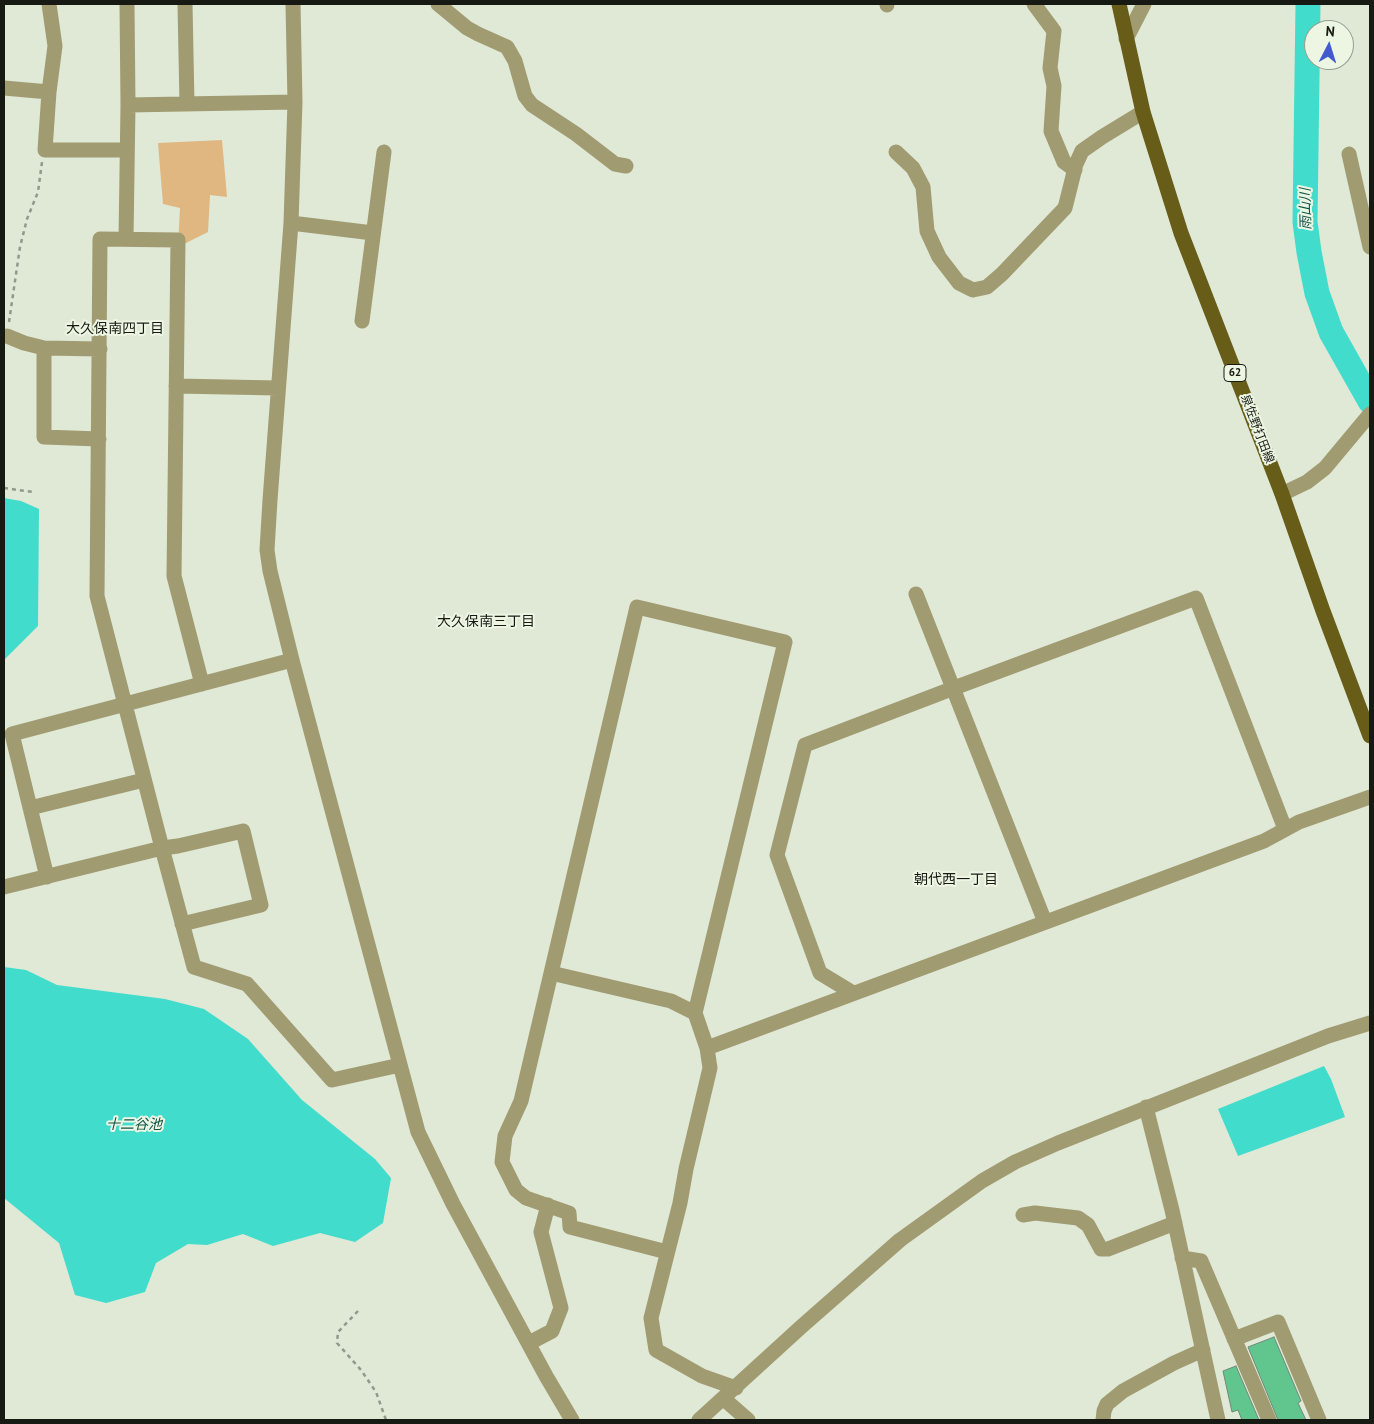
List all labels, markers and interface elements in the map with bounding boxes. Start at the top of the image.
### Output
north arrow [1304,20,1354,70]
text: N [1325,22,1336,40]
water label: 雨山川 [1297,188,1315,230]
district label: 大久保南四丁目 [66,321,164,337]
road number: 62 [1224,364,1246,382]
street label: 泉佐野打田線 [1237,393,1277,465]
district label: 大久保南三丁目 [437,614,535,630]
district label: 朝代西一丁目 [914,872,998,888]
water label: 十二谷池 [106,1117,162,1133]

